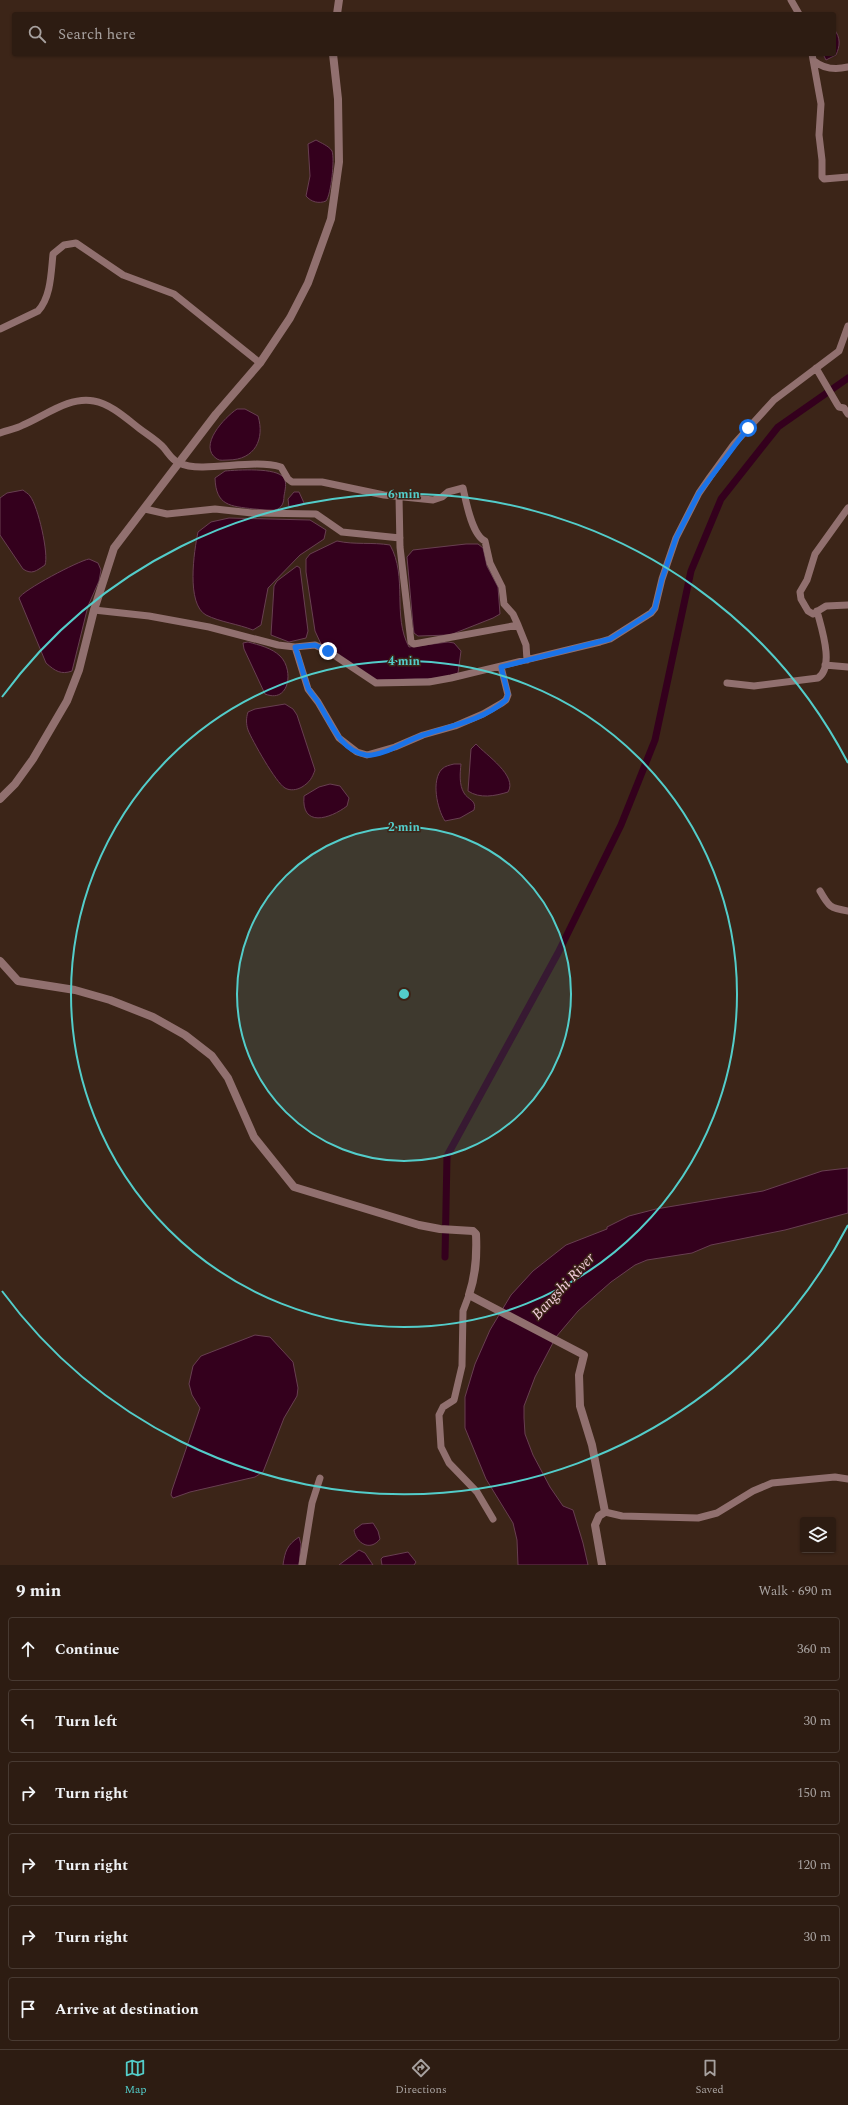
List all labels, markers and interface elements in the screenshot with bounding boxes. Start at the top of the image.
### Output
search box [12,12,836,56]
icon: search [26,23,48,45]
text: Search here [58,23,136,46]
route start [739,419,757,437]
text: 6 min [388,485,421,504]
route end [319,642,337,660]
text: 4 min [388,652,421,671]
text: 2 min [388,818,421,837]
centre of rings [397,987,411,1001]
water label: Bangshi River [526,1247,601,1325]
map controls [800,1517,836,1553]
button: layers [800,1517,836,1553]
text: 9 min [16,1578,61,1604]
text: Walk · 690 m [758,1581,832,1601]
icon: ahead [17,1638,39,1660]
text: Continue [55,1638,120,1661]
text: 360 m [797,1639,831,1659]
icon: left [17,1710,39,1732]
text: Turn left [55,1710,117,1733]
text: 30 m [804,1711,831,1731]
icon: right [17,1782,39,1804]
text: Turn right [55,1782,128,1805]
text: 150 m [797,1783,831,1803]
icon: right [17,1854,39,1876]
text: Turn right [55,1854,128,1877]
text: 120 m [797,1855,831,1875]
icon: right [17,1926,39,1948]
text: Turn right [55,1926,128,1949]
text: 30 m [804,1927,831,1947]
icon: arrive [17,1998,39,2020]
text: Arrive at destination [55,1998,199,2021]
tab: Map [124,2057,147,2098]
tab: Directions [395,2057,447,2098]
tab: Saved [695,2057,724,2098]

